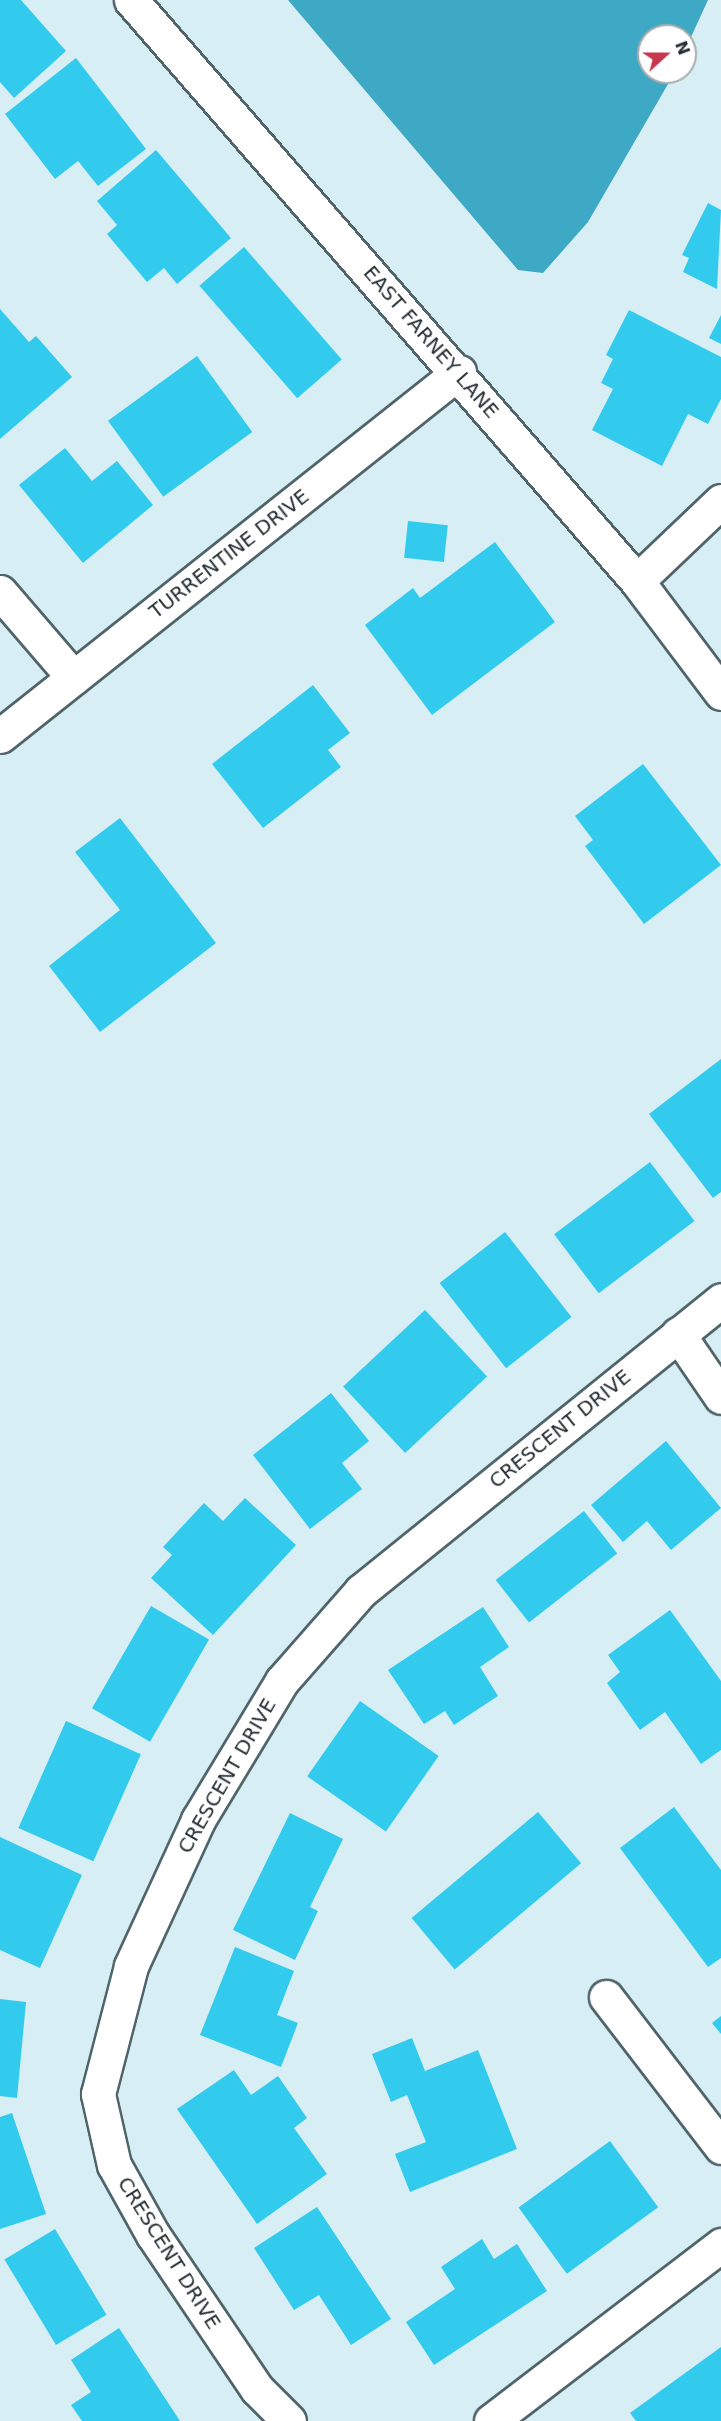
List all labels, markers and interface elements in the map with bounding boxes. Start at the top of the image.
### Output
north arrow [637,24,697,84]
text: N [671,38,694,58]
street label: EAST FARNEY LANE [358,261,504,423]
street label: TURRENTINE DRIVE [144,484,314,624]
street label: CRESCENT DRIVE [485,1365,635,1493]
street label: CRESCENT DRIVE [173,1694,281,1858]
street label: CRESCENT DRIVE [112,2173,226,2333]

